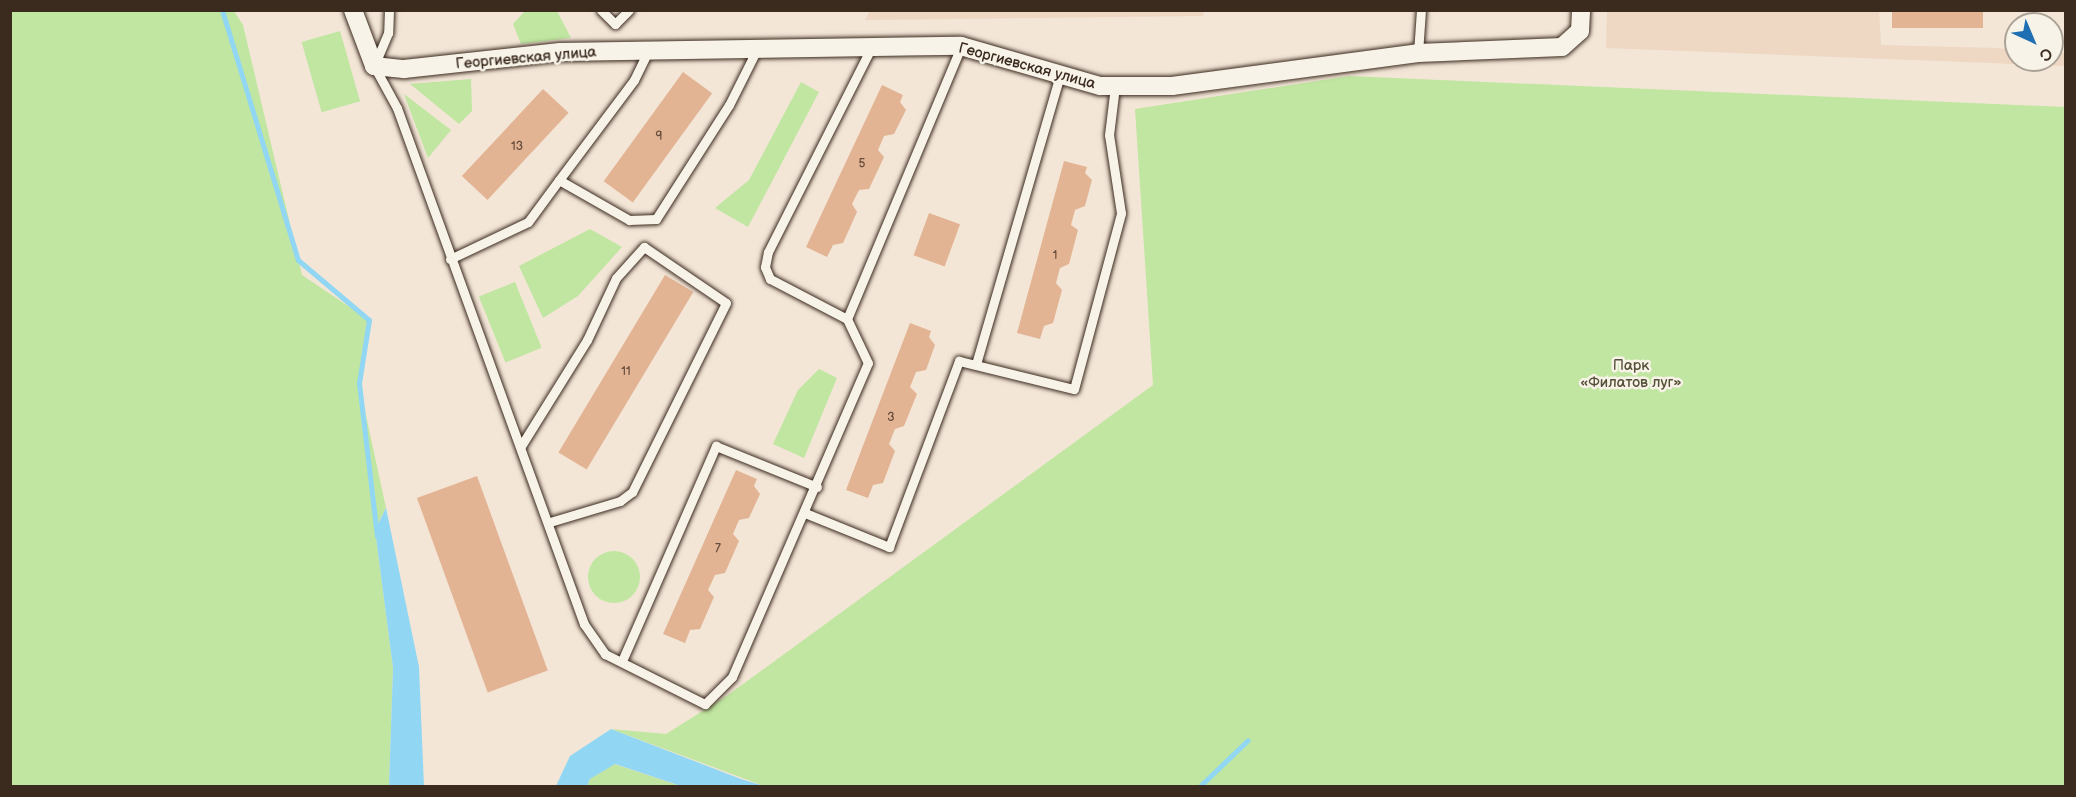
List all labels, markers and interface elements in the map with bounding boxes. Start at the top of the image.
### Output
north arrow [2004,12,2064,72]
street label: Георгиевская улица [956,39,1098,93]
street label: Георгиевская улица [455,43,597,73]
text: С [2035,43,2056,65]
house number: 9 [656,130,662,144]
house number: 13 [511,140,523,154]
house number: 5 [859,157,865,171]
house number: 1 [1053,249,1057,263]
park label: Парк «Филатов луг» [1580,356,1682,391]
house number: 11 [621,365,631,379]
house number: 3 [887,411,895,425]
house number: 7 [715,542,721,556]

